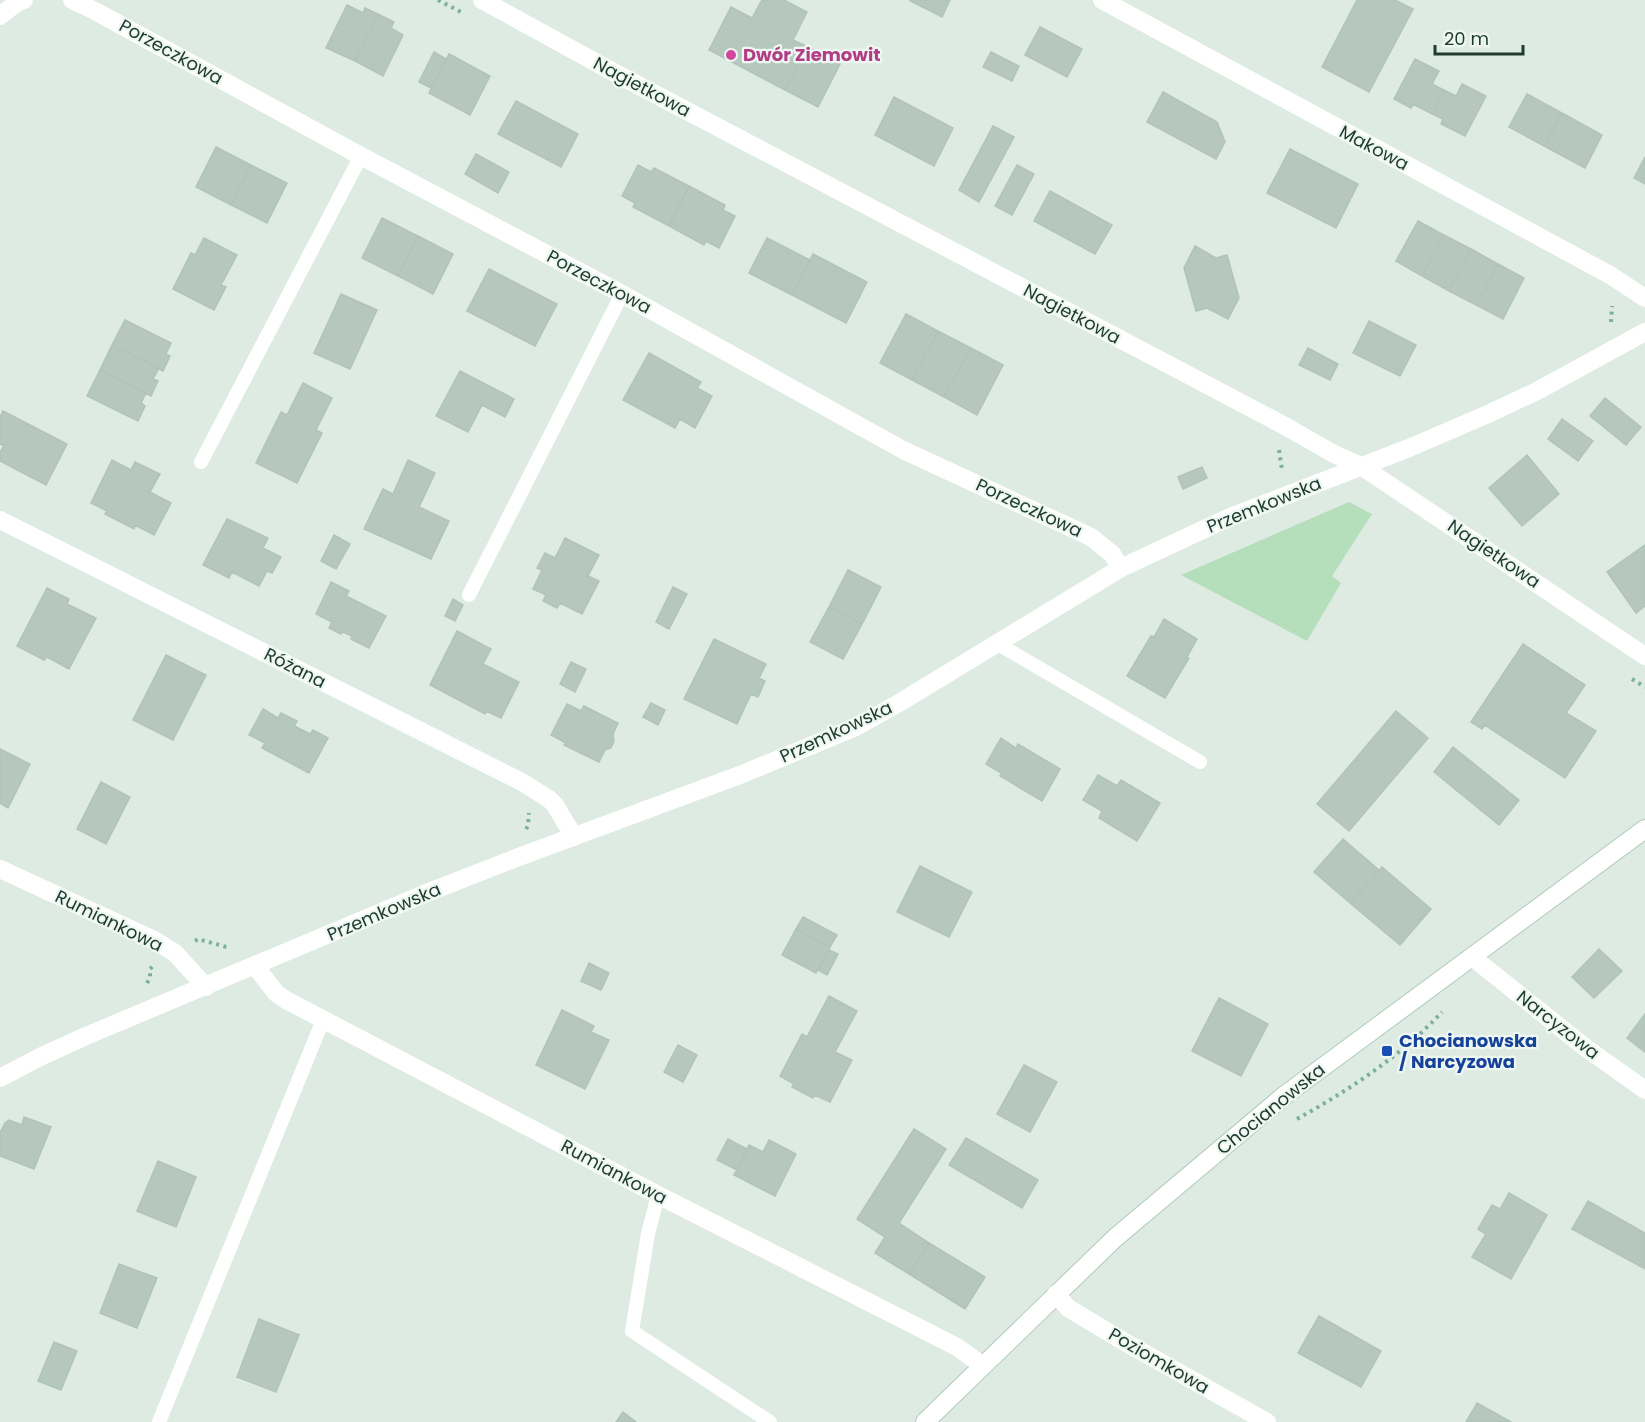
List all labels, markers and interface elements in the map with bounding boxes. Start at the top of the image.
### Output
street label: Porzeczkowa [115,13,228,90]
scale bar [1435,18,1524,56]
text: 20 m [1444,26,1489,51]
place label: Dwór Ziemowit [743,42,881,67]
marker: Dwór Ziemowit [724,48,738,62]
street label: Nagietkowa [589,50,695,123]
street label: Makowa [1335,119,1413,176]
street label: Porzeczkowa [543,244,656,320]
street label: Nagietkowa [1019,277,1125,350]
street label: Przemkowska [1203,470,1325,539]
street label: Porzeczkowa [972,472,1087,543]
street label: Nagietkowa [1443,513,1546,594]
street label: Różana [260,641,331,694]
street label: Przemkowska [775,695,896,769]
street label: Przemkowska [323,876,445,947]
street label: Rumiankowa [51,884,167,957]
street label: Narcyzowa [1512,984,1605,1065]
place label: Chocianowska / Narcyzowa [1399,1028,1537,1074]
marker: Chocianowska / Narcyzowa [1380,1044,1394,1058]
street label: Chocianowska [1211,1057,1330,1160]
street label: Rumiankowa [557,1133,672,1210]
street label: Poziomkowa [1104,1322,1214,1399]

